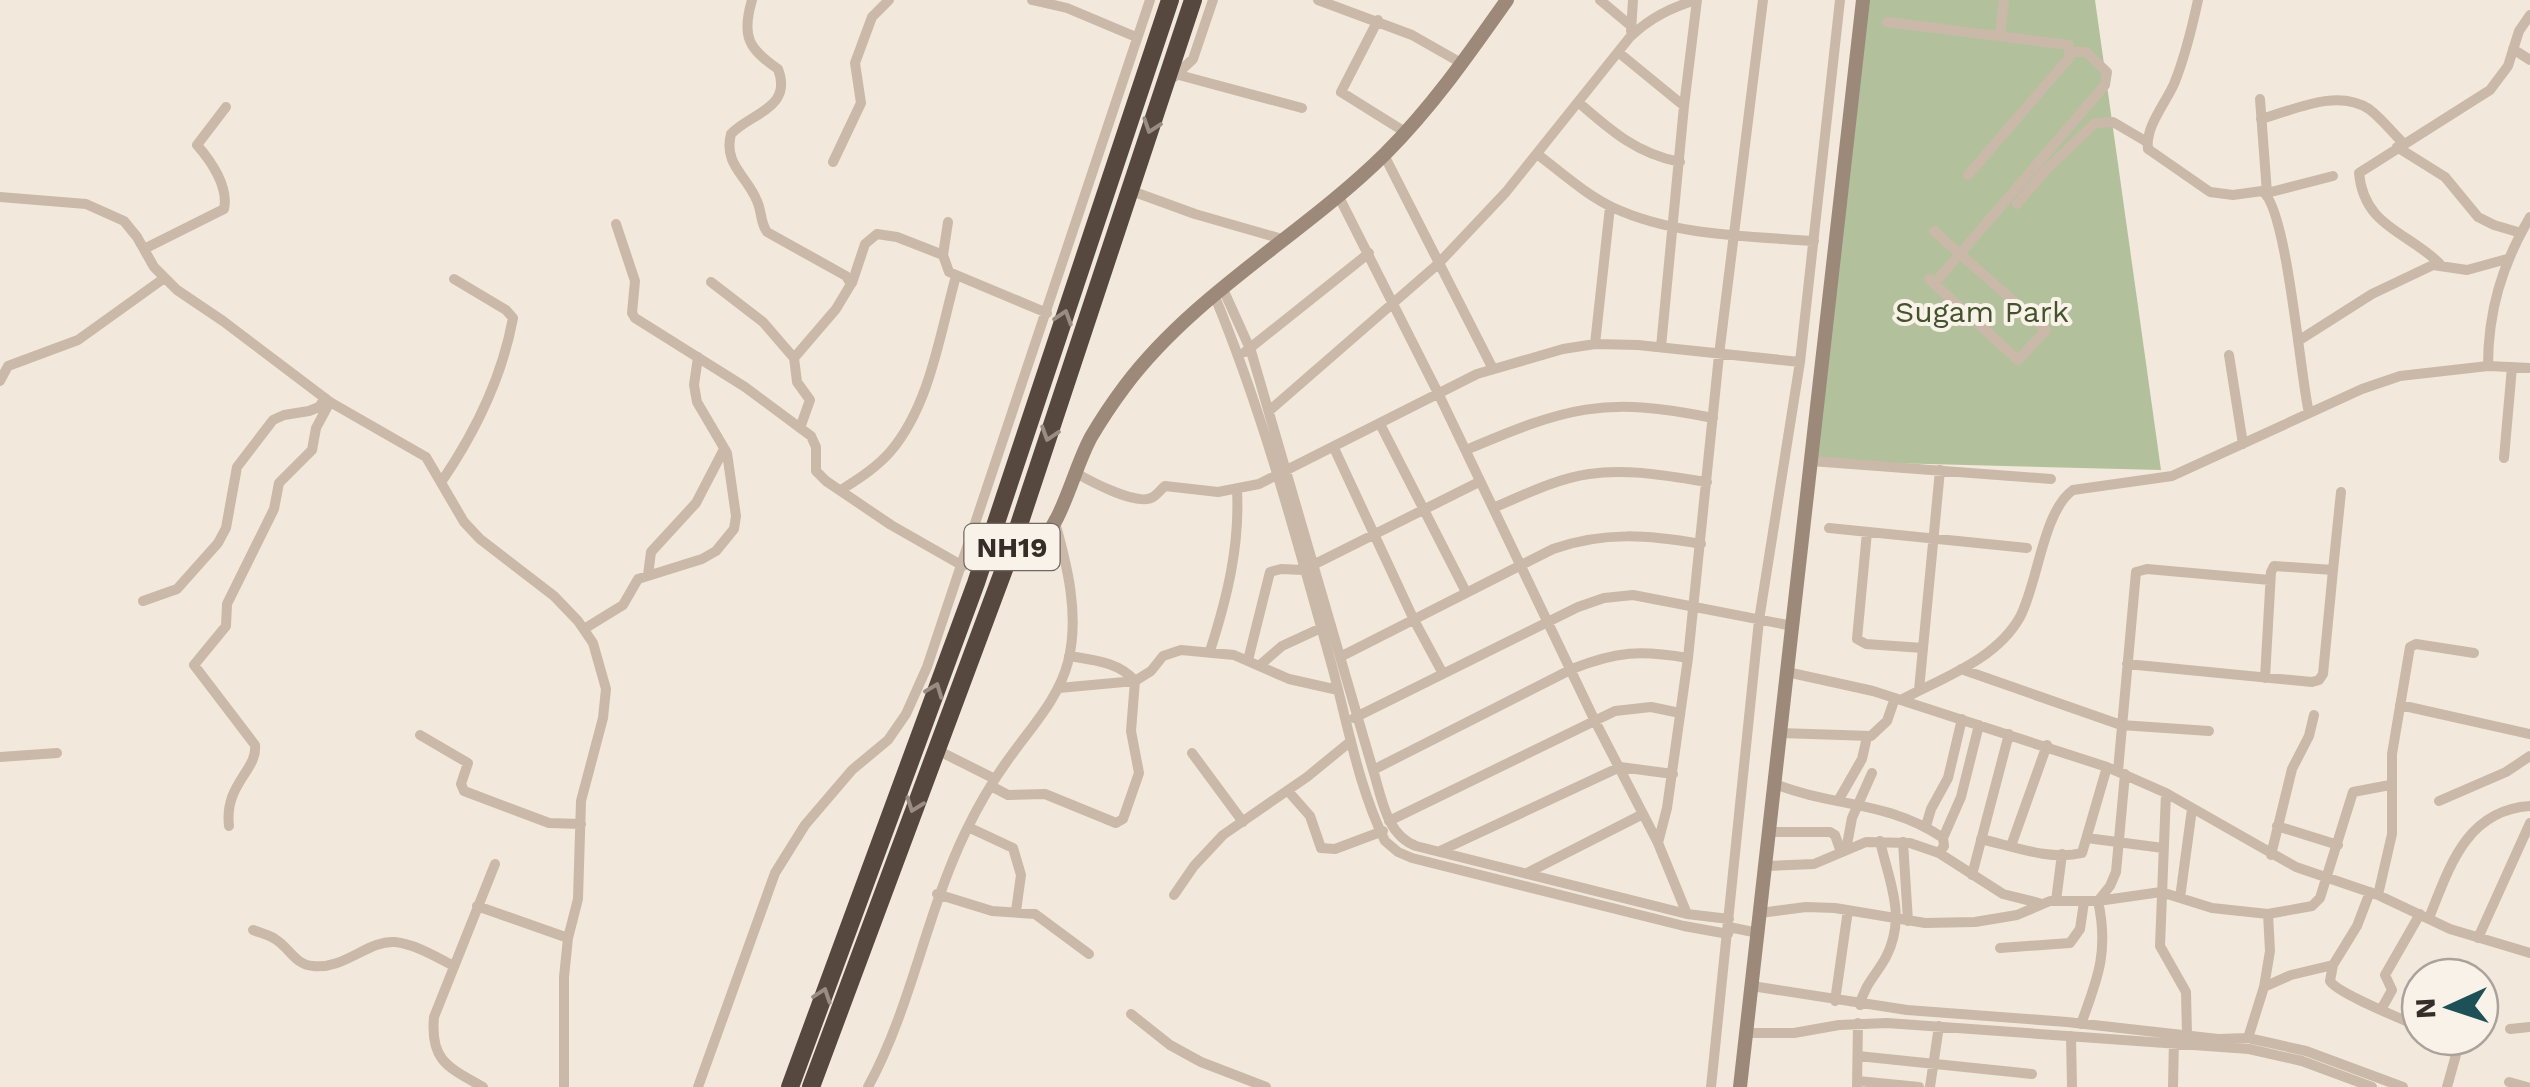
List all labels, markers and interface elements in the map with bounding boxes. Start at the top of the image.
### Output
one-way arrow [1142,116,1163,133]
park label: Sugam Park [1895,294,2069,329]
one-way arrow [1053,309,1073,326]
one-way arrow [1041,425,1061,442]
road number: NH19 [964,524,1060,570]
one-way arrow [923,683,944,700]
one-way arrow [905,796,926,813]
north arrow [2400,957,2500,1057]
one-way arrow [811,988,832,1005]
text: N [2409,997,2443,1020]

